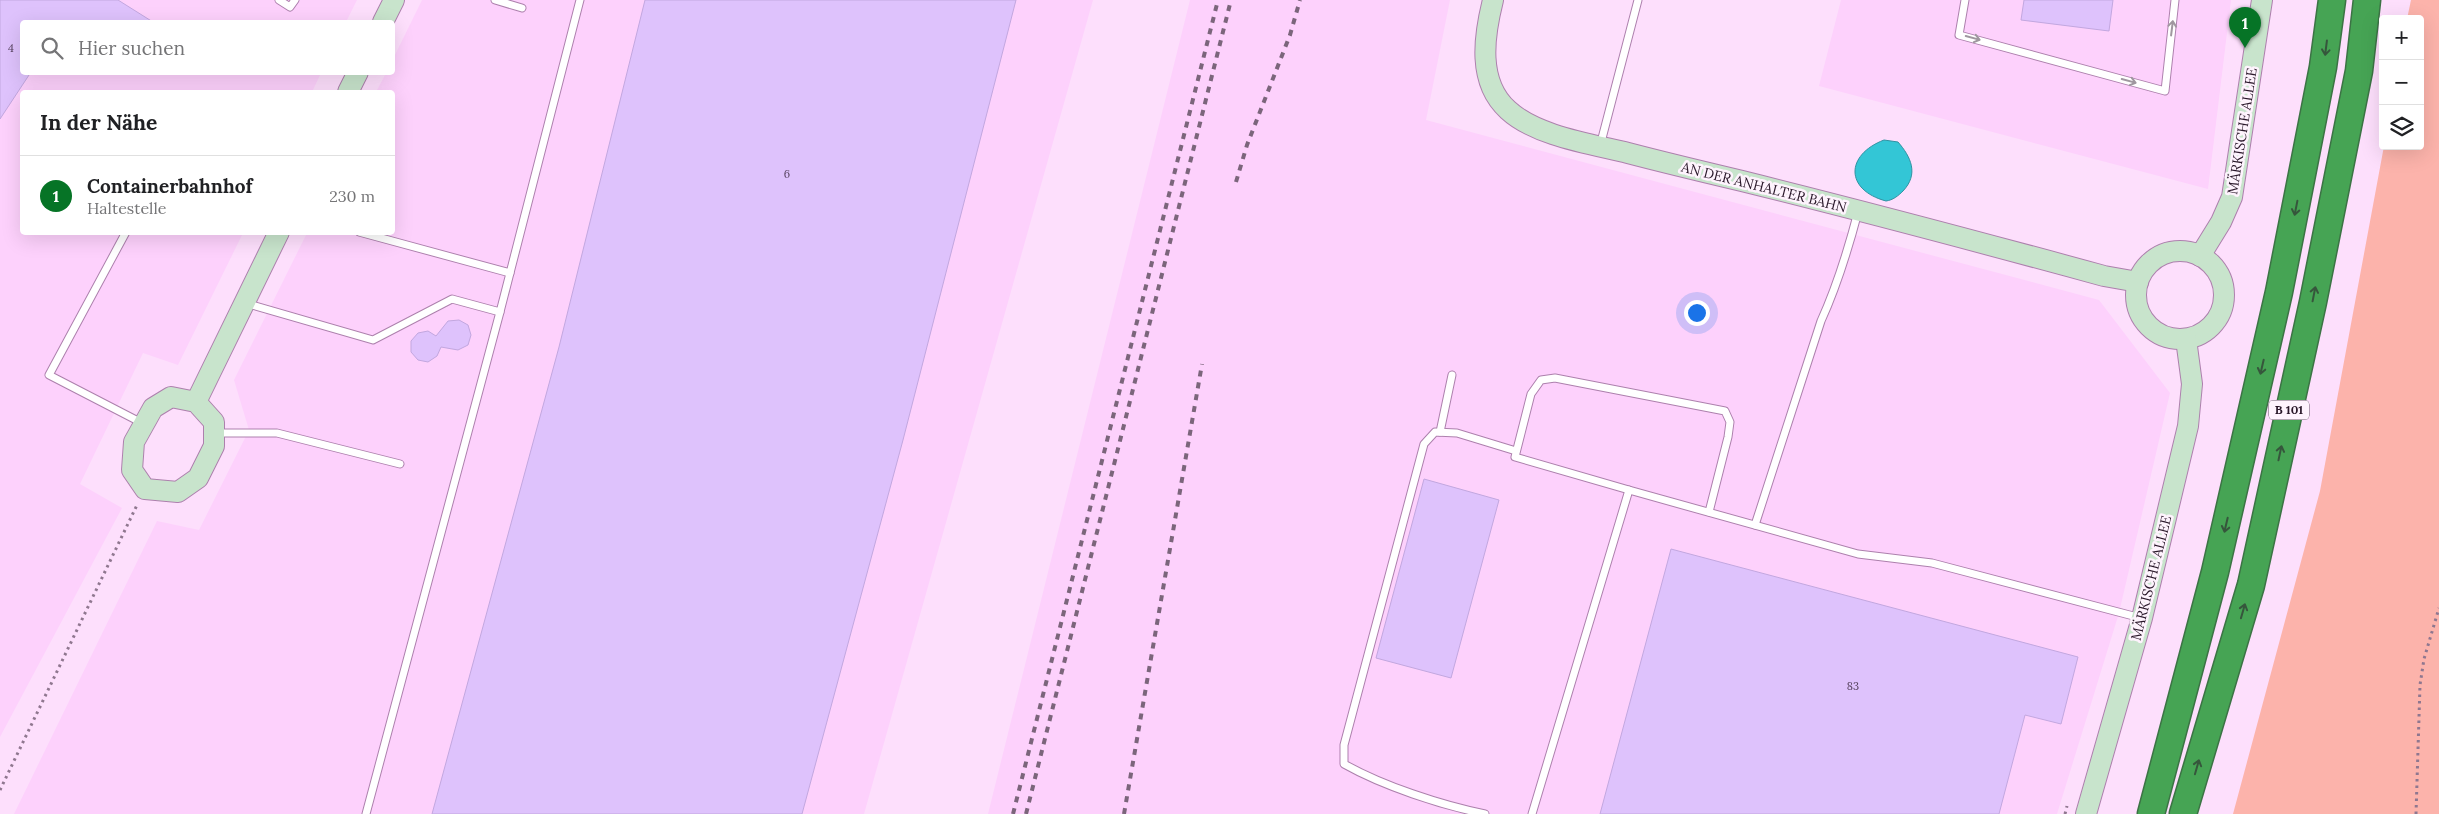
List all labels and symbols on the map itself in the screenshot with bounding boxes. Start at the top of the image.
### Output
pin: 1 [2229,7,2261,48]
one-way arrow [2167,20,2177,36]
one-way arrow [1964,34,1980,44]
one-way arrow [2321,40,2331,56]
house number: 4 [8,41,14,55]
street label: MÄRKISCHE ALLEE [2223,66,2261,196]
one-way arrow [2121,77,2137,87]
street label: AN DER ANHALTER BAHN [1678,157,1849,216]
house number: 6 [784,167,790,181]
one-way arrow [2290,200,2300,216]
one-way arrow [2310,287,2320,303]
your location [1684,300,1710,326]
one-way arrow [2257,359,2266,375]
road number: B 101 [2269,400,2309,420]
one-way arrow [2276,446,2285,462]
street label: MÄRKISCHE ALLEE [2127,513,2175,642]
one-way arrow [2221,517,2230,533]
one-way arrow [2239,604,2249,620]
house number: 83 [1847,679,1859,693]
one-way arrow [2193,760,2203,776]

